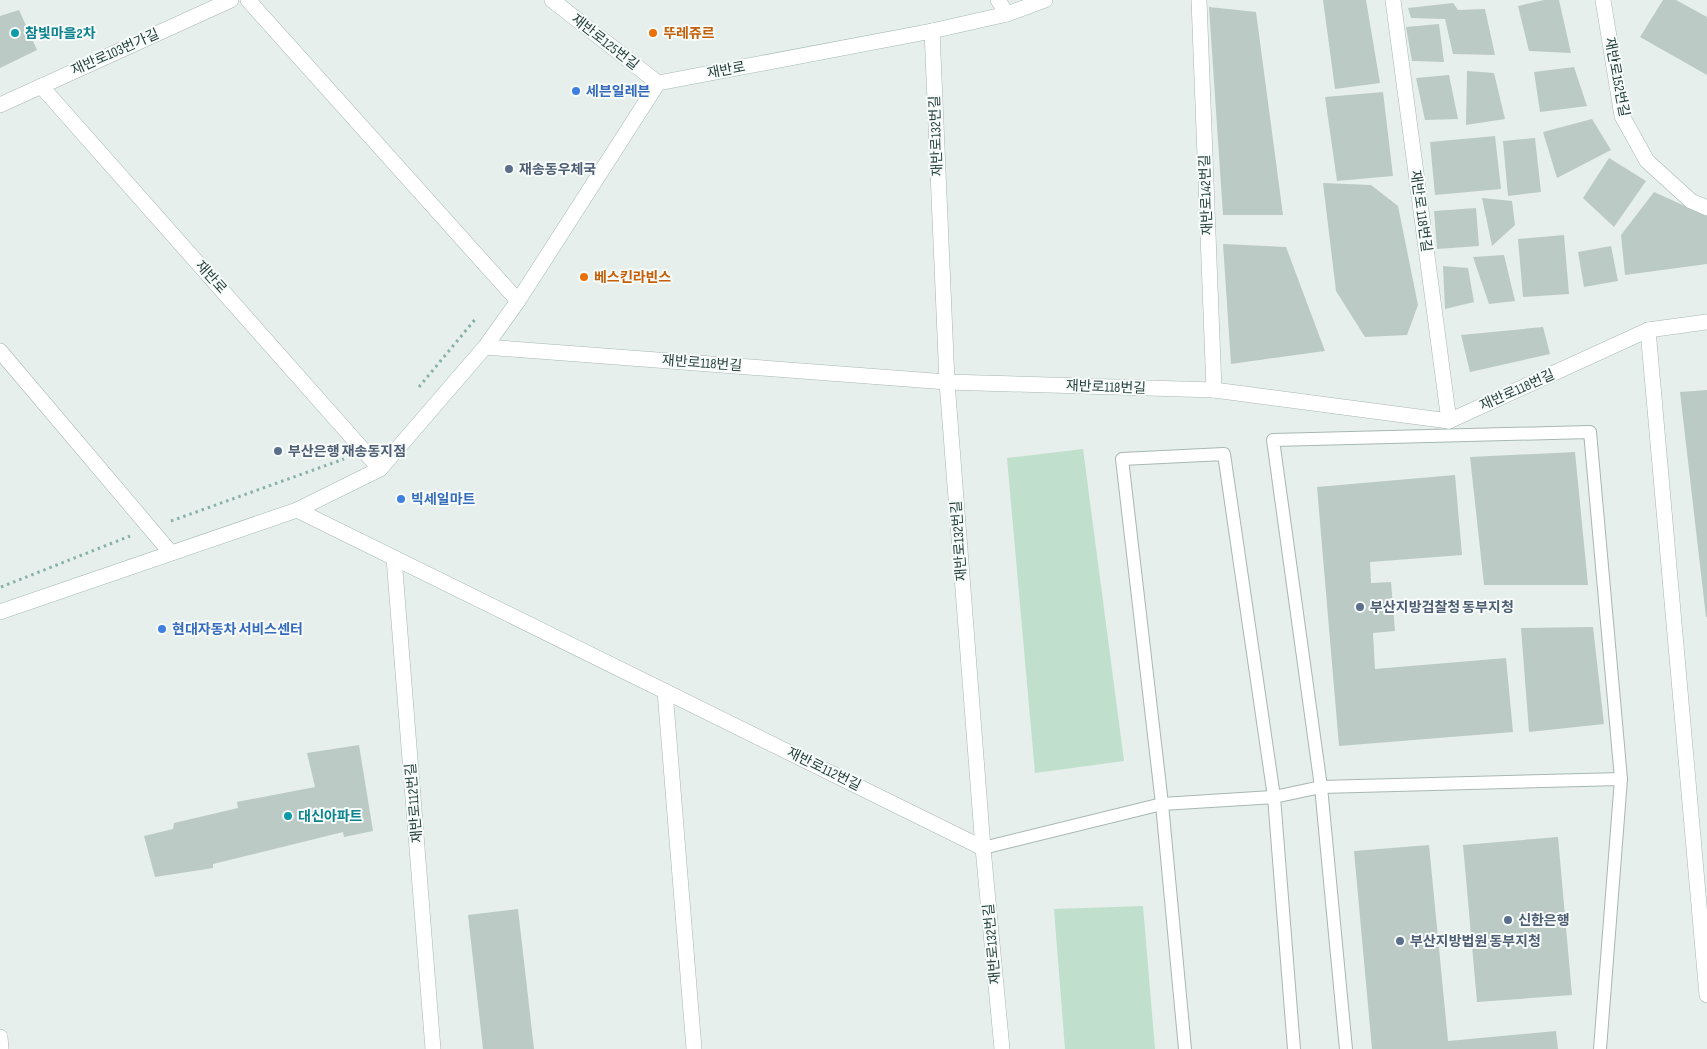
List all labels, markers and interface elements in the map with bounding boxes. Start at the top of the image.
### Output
street label: 재반로125번길 [568,10,642,74]
place label: 참빛마을2차 [25,25,96,42]
street label: 재반로103번가길 [68,25,162,79]
place label: 뚜레쥬르 [663,25,715,42]
marker: 참빛마을2차 [9,27,21,39]
marker: 뚜레쥬르 [647,27,659,39]
street label: 재반로152번길 [1601,36,1633,118]
street label: 재반로 [705,58,747,82]
place label: 세븐일레븐 [586,83,651,100]
marker: 세븐일레븐 [570,85,582,97]
street label: 재반로132번길 [926,95,946,177]
street label: 재반로142번길 [1196,154,1216,236]
place label: 재송동우체국 [519,161,596,178]
marker: 재송동우체국 [503,163,515,175]
street label: 재반로 118번길 [1407,169,1435,253]
street label: 재반로 [192,257,230,297]
place label: 베스킨라빈스 [594,269,671,286]
marker: 베스킨라빈스 [578,271,590,283]
street label: 재반로118번길 [661,352,743,374]
street label: 재반로118번길 [1477,366,1557,414]
street label: 재반로118번길 [1066,377,1146,397]
place label: 부산은행 재송동지점 [288,443,406,460]
marker: 부산은행 재송동지점 [272,445,284,457]
place label: 빅세일마트 [411,491,476,508]
marker: 빅세일마트 [395,493,407,505]
street label: 재반로132번길 [948,500,970,582]
place label: 부산지방검찰청 동부지청 [1370,599,1514,616]
marker: 부산지방검찰청 동부지청 [1354,601,1366,613]
place label: 현대자동차 서비스센터 [172,621,303,638]
marker: 현대자동차 서비스센터 [156,623,168,635]
street label: 재반로112번길 [784,744,864,794]
street label: 재반로112번길 [402,762,426,844]
place label: 대신아파트 [298,808,363,825]
marker: 대신아파트 [282,810,294,822]
street label: 재반로132번길 [980,903,1004,985]
place label: 신한은행 [1518,912,1570,929]
marker: 신한은행 [1502,914,1514,926]
place label: 부산지방법원 동부지청 [1410,933,1541,950]
marker: 부산지방법원 동부지청 [1394,935,1406,947]

